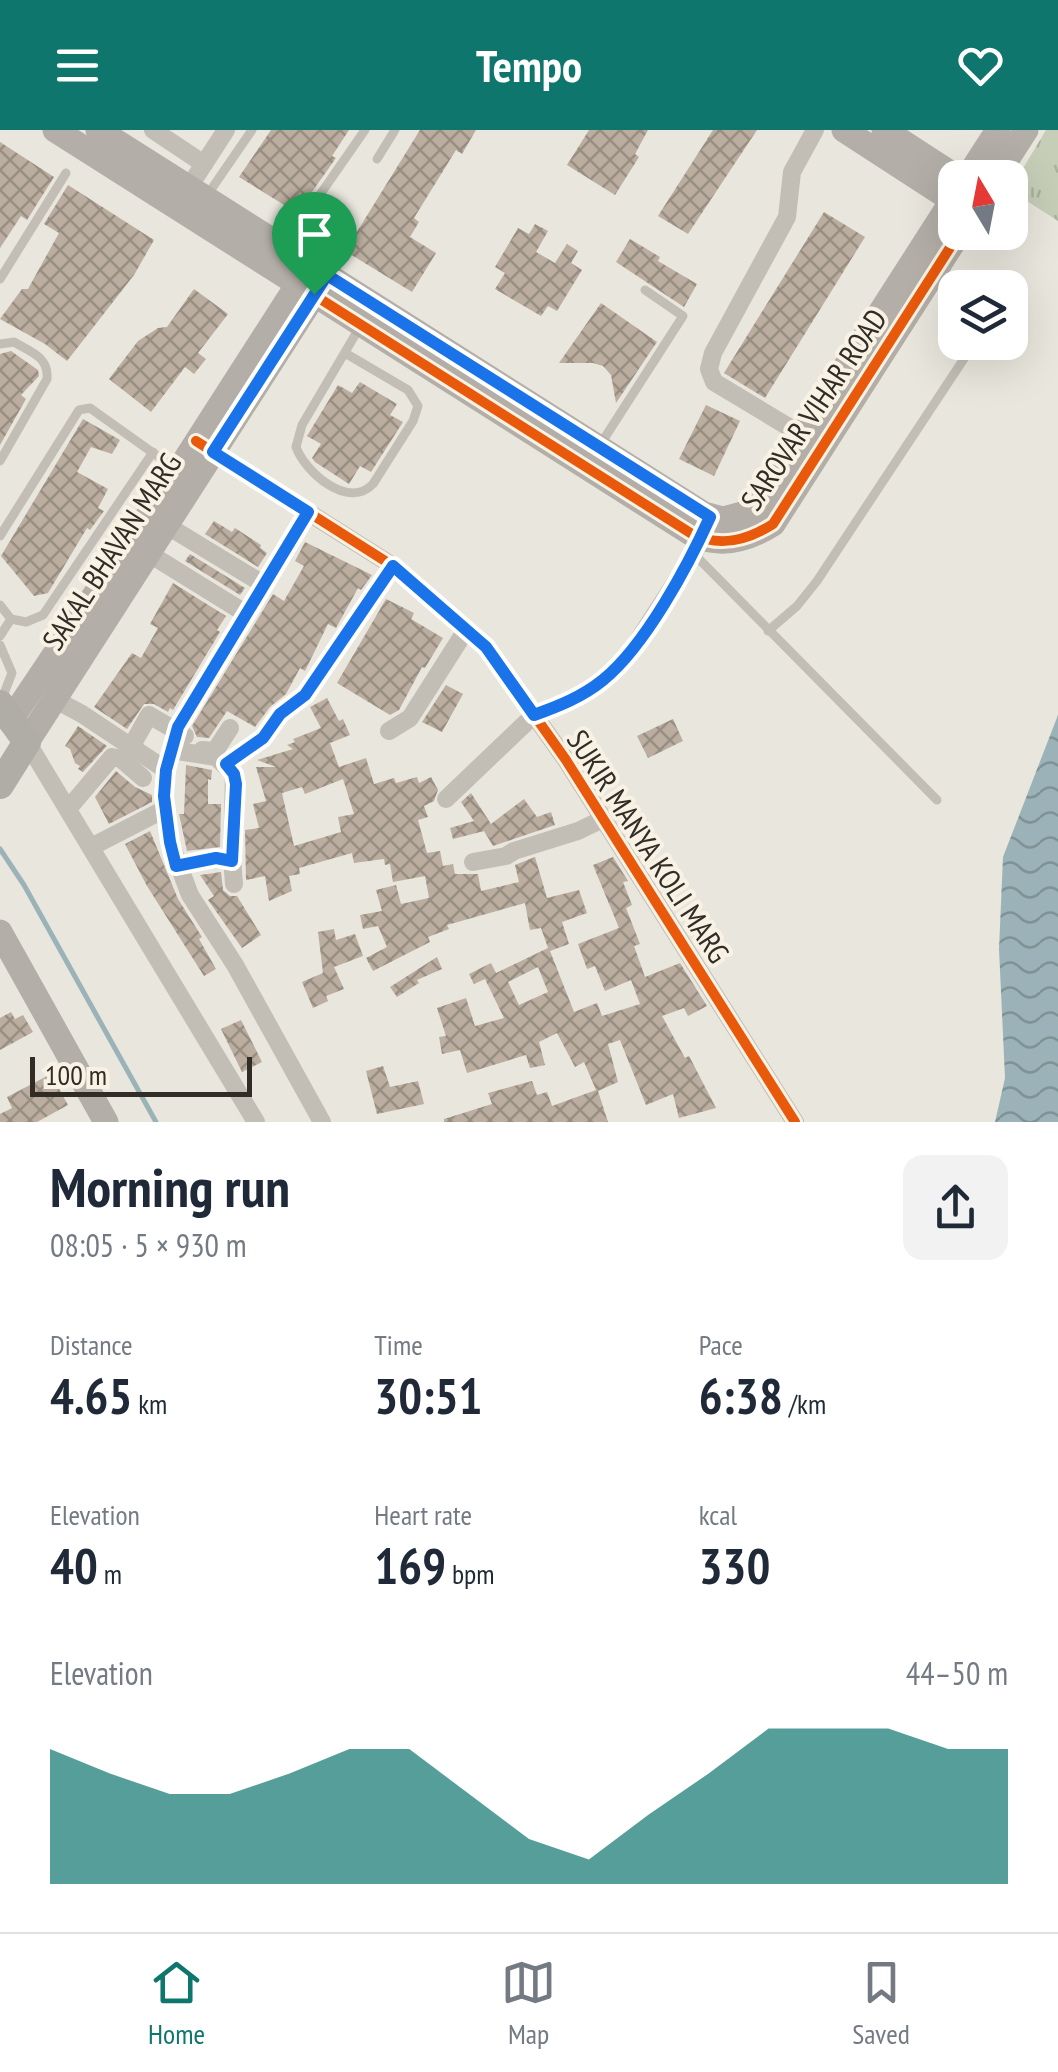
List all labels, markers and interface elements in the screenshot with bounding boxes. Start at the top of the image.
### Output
text: Tempo [476,36,582,94]
icon: menu [50,38,105,93]
icon: heart [953,38,1008,93]
north arrow [938,160,1028,250]
map controls [938,160,1028,360]
pin [272,192,357,295]
icon: arrive [287,207,342,262]
button: layers [938,270,1028,360]
street label: SAROVAR VIHAR ROAD [731,301,895,517]
street label: SAKAL BHAVAN MARG [33,445,189,657]
street label: SUKIR MANYA KOLI MARG [559,722,739,970]
scale bar [30,1052,252,1096]
text: 100 m [45,1056,107,1093]
text: Morning run [50,1151,290,1222]
button: share [903,1155,1008,1260]
text: 08:05 · 5 × 930 m [50,1224,247,1266]
text: Distance [50,1326,133,1363]
text: Time [374,1326,423,1363]
text: Pace [699,1326,743,1363]
text: 4.65 [50,1363,132,1428]
text: 30:51 [374,1363,482,1428]
text: 6:38 [699,1363,783,1428]
text: km [132,1385,167,1422]
text: /km [783,1385,826,1422]
text: Elevation [50,1496,140,1533]
text: Heart rate [374,1496,472,1533]
text: kcal [699,1496,737,1533]
text: 40 [50,1533,98,1598]
text: 169 [374,1533,446,1598]
text: 330 [699,1533,770,1598]
text: m [98,1555,122,1592]
text: bpm [446,1555,495,1592]
text: Elevation [50,1652,153,1694]
text: 44–50 m [906,1652,1008,1694]
tab: Home [148,1955,205,2052]
tab: Map [501,1955,556,2052]
tab: Saved [852,1955,910,2052]

